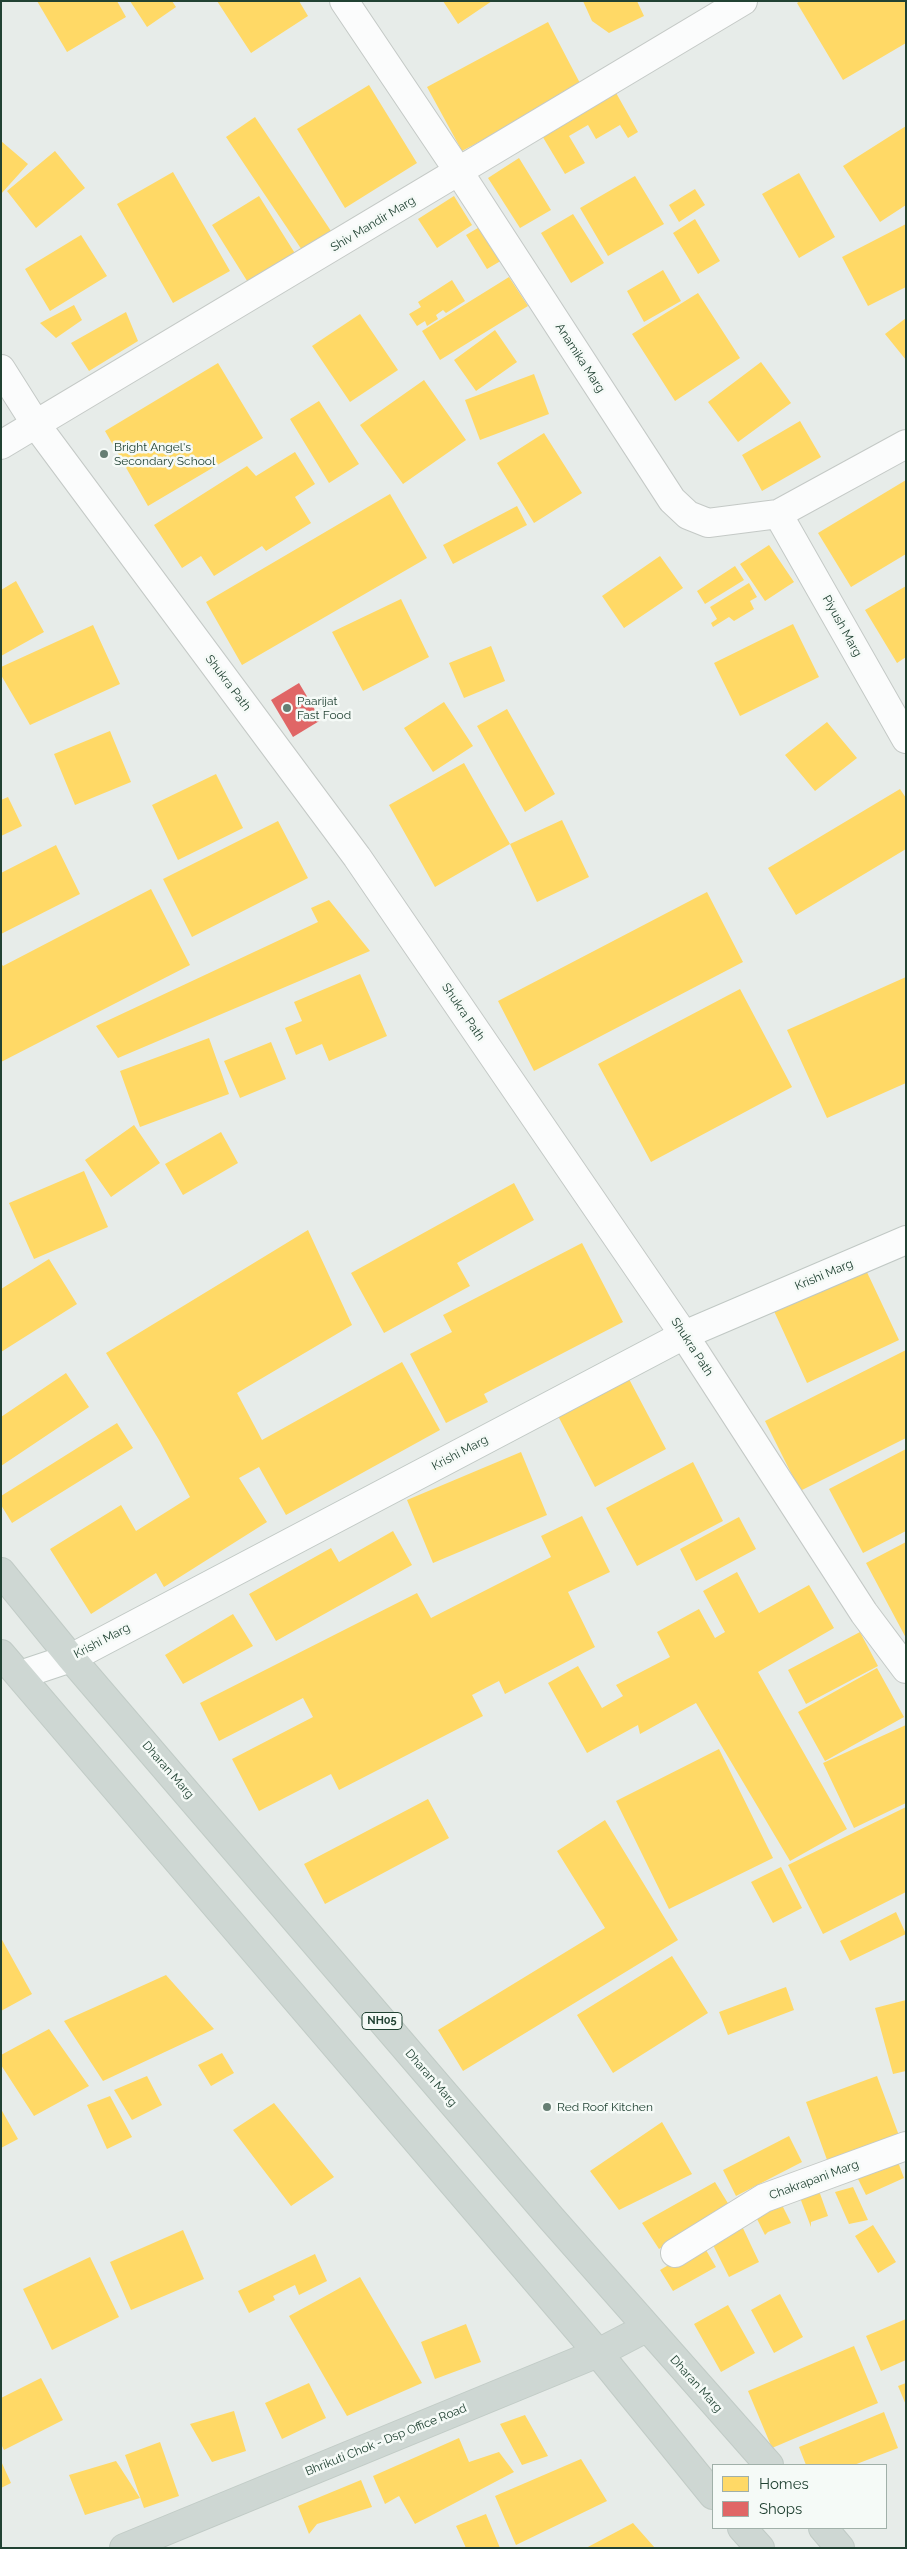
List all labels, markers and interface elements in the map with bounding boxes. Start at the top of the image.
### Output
street label: Shiv Mandir Marg [328,193,418,255]
street label: Anamika Marg [552,321,608,395]
place label: Bright Angel's Secondary School [114,440,215,468]
marker: Bright Angel's Secondary School [98,448,110,460]
street label: Piyush Marg [819,593,865,659]
street label: Shukra Path [202,652,254,714]
place label: Paarijat Fast Food [297,694,351,722]
marker: Paarijat Fast Food [281,702,293,714]
street label: Shukra Path [438,980,488,1044]
street label: Krishi Marg [793,1256,855,1294]
street label: Shukra Path [668,1315,716,1379]
street label: Krishi Marg [429,1432,491,1474]
street label: Krishi Marg [71,1620,133,1662]
street label: Dharan Marg [139,1738,197,1802]
road number: NH05 [362,2012,402,2030]
street label: Dharan Marg [402,2046,460,2110]
place label: Red Roof Kitchen [557,2100,653,2114]
marker: Red Roof Kitchen [541,2101,553,2113]
street label: Chakrapani Marg [767,2157,861,2203]
street label: Dharan Marg [667,2353,725,2415]
street label: Bhrikuti Chok - Dsp Office Road [303,2401,469,2479]
legend [712,2464,887,2529]
text: Homes [759,2475,809,2493]
text: Shops [759,2500,802,2518]

